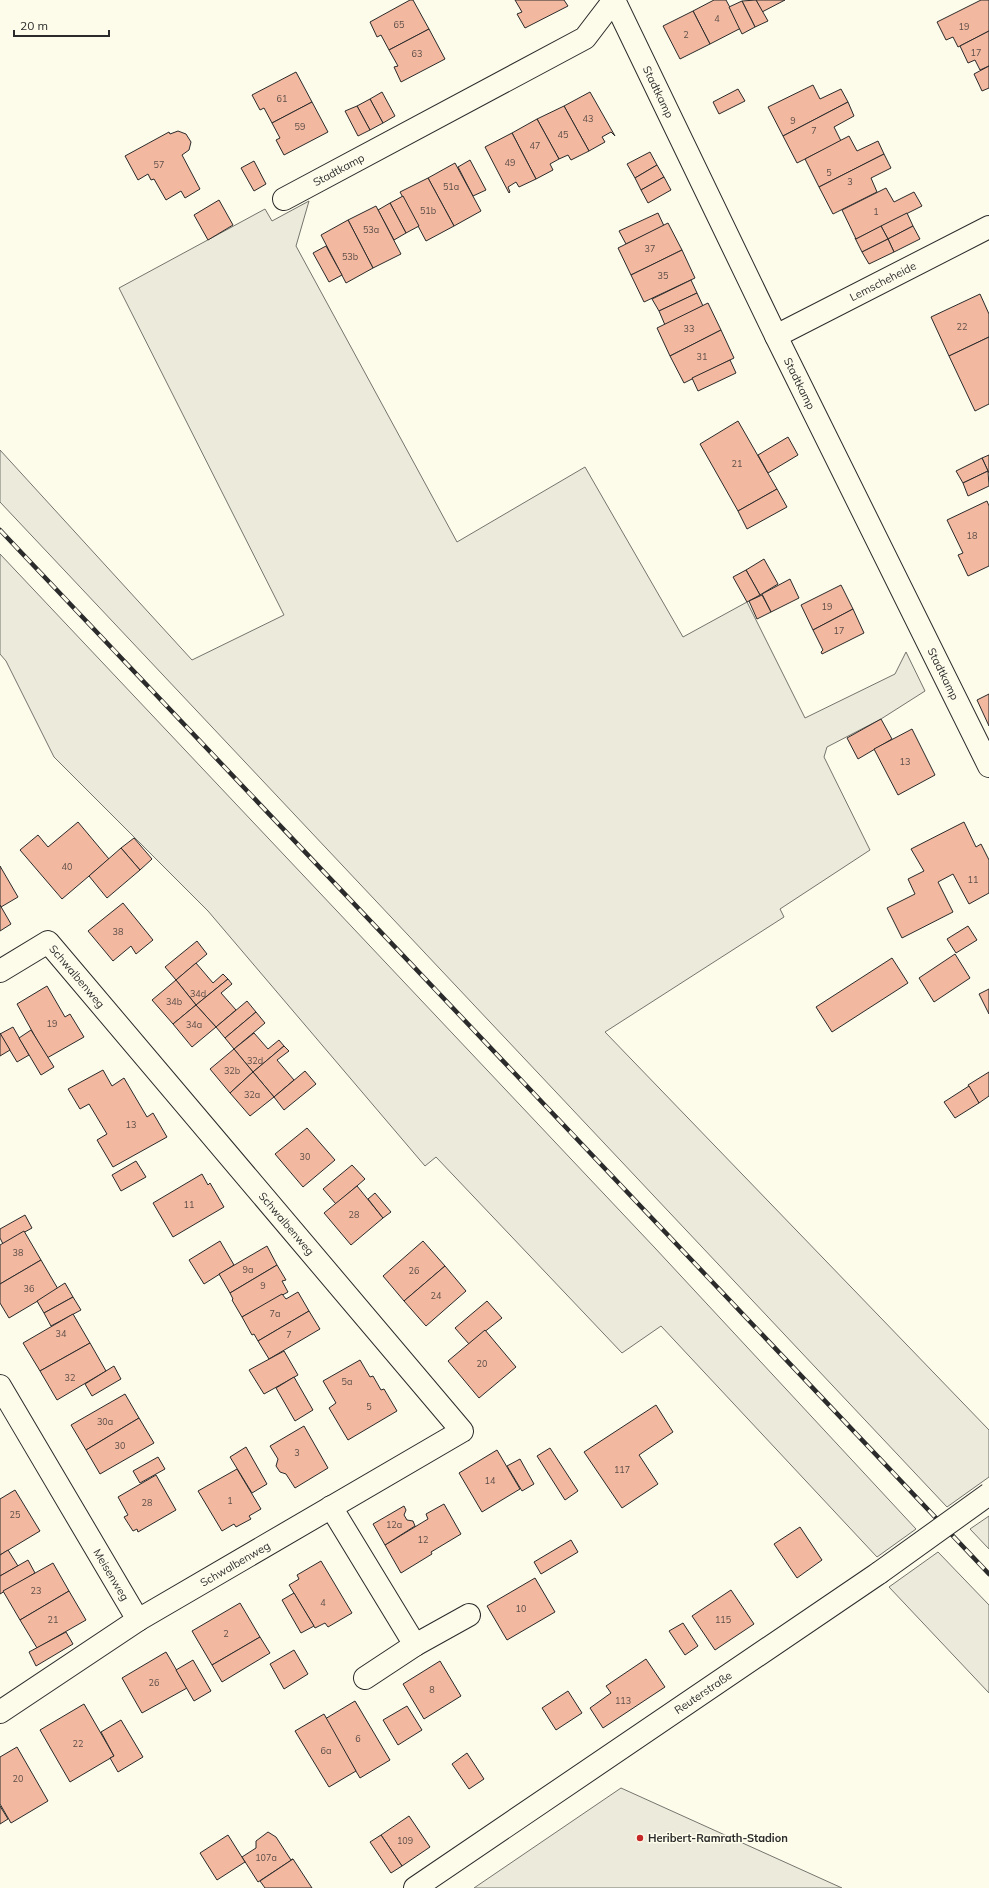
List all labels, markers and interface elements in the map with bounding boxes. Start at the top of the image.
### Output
scale bar [14,12,109,38]
house number: 4 [714,13,720,24]
text: 20 m [20,18,48,33]
house number: 65 [394,19,405,30]
house number: 19 [959,21,969,32]
house number: 2 [683,29,689,40]
house number: 17 [971,47,981,58]
house number: 63 [412,48,422,59]
street label: Stadtkamp [640,63,677,121]
house number: 61 [277,93,287,104]
house number: 43 [583,113,593,124]
house number: 9 [790,115,796,126]
house number: 59 [295,121,305,132]
house number: 7 [811,125,817,136]
house number: 45 [558,129,569,140]
house number: 47 [530,140,540,151]
street label: Stadtkamp [311,150,367,189]
house number: 49 [505,157,515,168]
house number: 57 [154,159,164,170]
house number: 5 [826,167,832,178]
house number: 3 [847,176,853,187]
house number: 51a [443,181,459,192]
house number: 51b [420,205,436,216]
house number: 1 [873,206,879,217]
house number: 53a [363,224,379,235]
house number: 37 [645,243,655,254]
house number: 53b [342,251,358,262]
street label: Lemscheheide [847,259,918,304]
house number: 35 [658,270,669,281]
house number: 22 [957,321,967,332]
house number: 33 [684,323,694,334]
house number: 31 [697,351,707,362]
street label: Stadtkamp [781,355,818,412]
house number: 21 [732,458,742,469]
house number: 18 [967,530,977,541]
house number: 19 [822,601,832,612]
house number: 17 [834,625,844,636]
street label: Stadtkamp [925,645,962,702]
house number: 13 [900,756,910,767]
house number: 40 [62,861,72,872]
house number: 11 [968,874,978,885]
house number: 38 [113,926,123,937]
street label: Schwalbenweg [46,942,108,1011]
house number: 34d [190,988,206,999]
house number: 34b [166,996,182,1007]
house number: 19 [47,1018,57,1029]
house number: 34a [186,1019,202,1030]
house number: 32d [247,1055,263,1066]
house number: 32b [224,1065,240,1076]
house number: 32a [244,1089,260,1100]
house number: 13 [126,1119,136,1130]
house number: 30 [300,1151,310,1162]
street label: Schwalbenweg [256,1189,317,1258]
house number: 11 [184,1199,194,1210]
house number: 28 [349,1209,359,1220]
house number: 38 [13,1247,23,1258]
house number: 9a [243,1264,253,1275]
house number: 26 [409,1265,419,1276]
house number: 9 [260,1280,266,1291]
house number: 36 [24,1283,34,1294]
house number: 24 [431,1290,442,1301]
house number: 7a [270,1308,280,1319]
house number: 34 [56,1328,67,1339]
house number: 7 [286,1329,292,1340]
house number: 20 [477,1358,487,1369]
house number: 32 [65,1372,75,1383]
house number: 5a [342,1376,352,1387]
house number: 5 [366,1401,372,1412]
house number: 30a [97,1416,113,1427]
house number: 30 [115,1440,125,1451]
house number: 3 [294,1447,300,1458]
house number: 117 [614,1464,630,1475]
house number: 14 [485,1475,496,1486]
house number: 1 [227,1495,233,1506]
house number: 28 [142,1497,152,1508]
house number: 25 [10,1509,21,1520]
house number: 12a [386,1519,402,1530]
house number: 12 [418,1534,428,1545]
street label: Schwalbenweg [198,1538,272,1590]
street label: Meisenweg [90,1546,132,1603]
house number: 23 [31,1585,41,1596]
house number: 4 [320,1597,326,1608]
house number: 10 [516,1603,526,1614]
house number: 21 [48,1614,58,1625]
house number: 115 [715,1614,732,1625]
house number: 2 [223,1628,229,1639]
street label: Reuterstraße [672,1668,734,1717]
house number: 26 [149,1677,159,1688]
house number: 8 [429,1684,435,1695]
house number: 113 [615,1695,631,1706]
house number: 6 [355,1733,361,1744]
house number: 22 [73,1738,83,1749]
house number: 6a [321,1745,331,1756]
house number: 20 [13,1773,23,1784]
place label: Heribert-Ramrath-Stadion [648,1831,788,1845]
marker: Heribert-Ramrath-Stadion [635,1833,645,1843]
house number: 109 [397,1835,413,1846]
house number: 107a [255,1852,277,1863]

